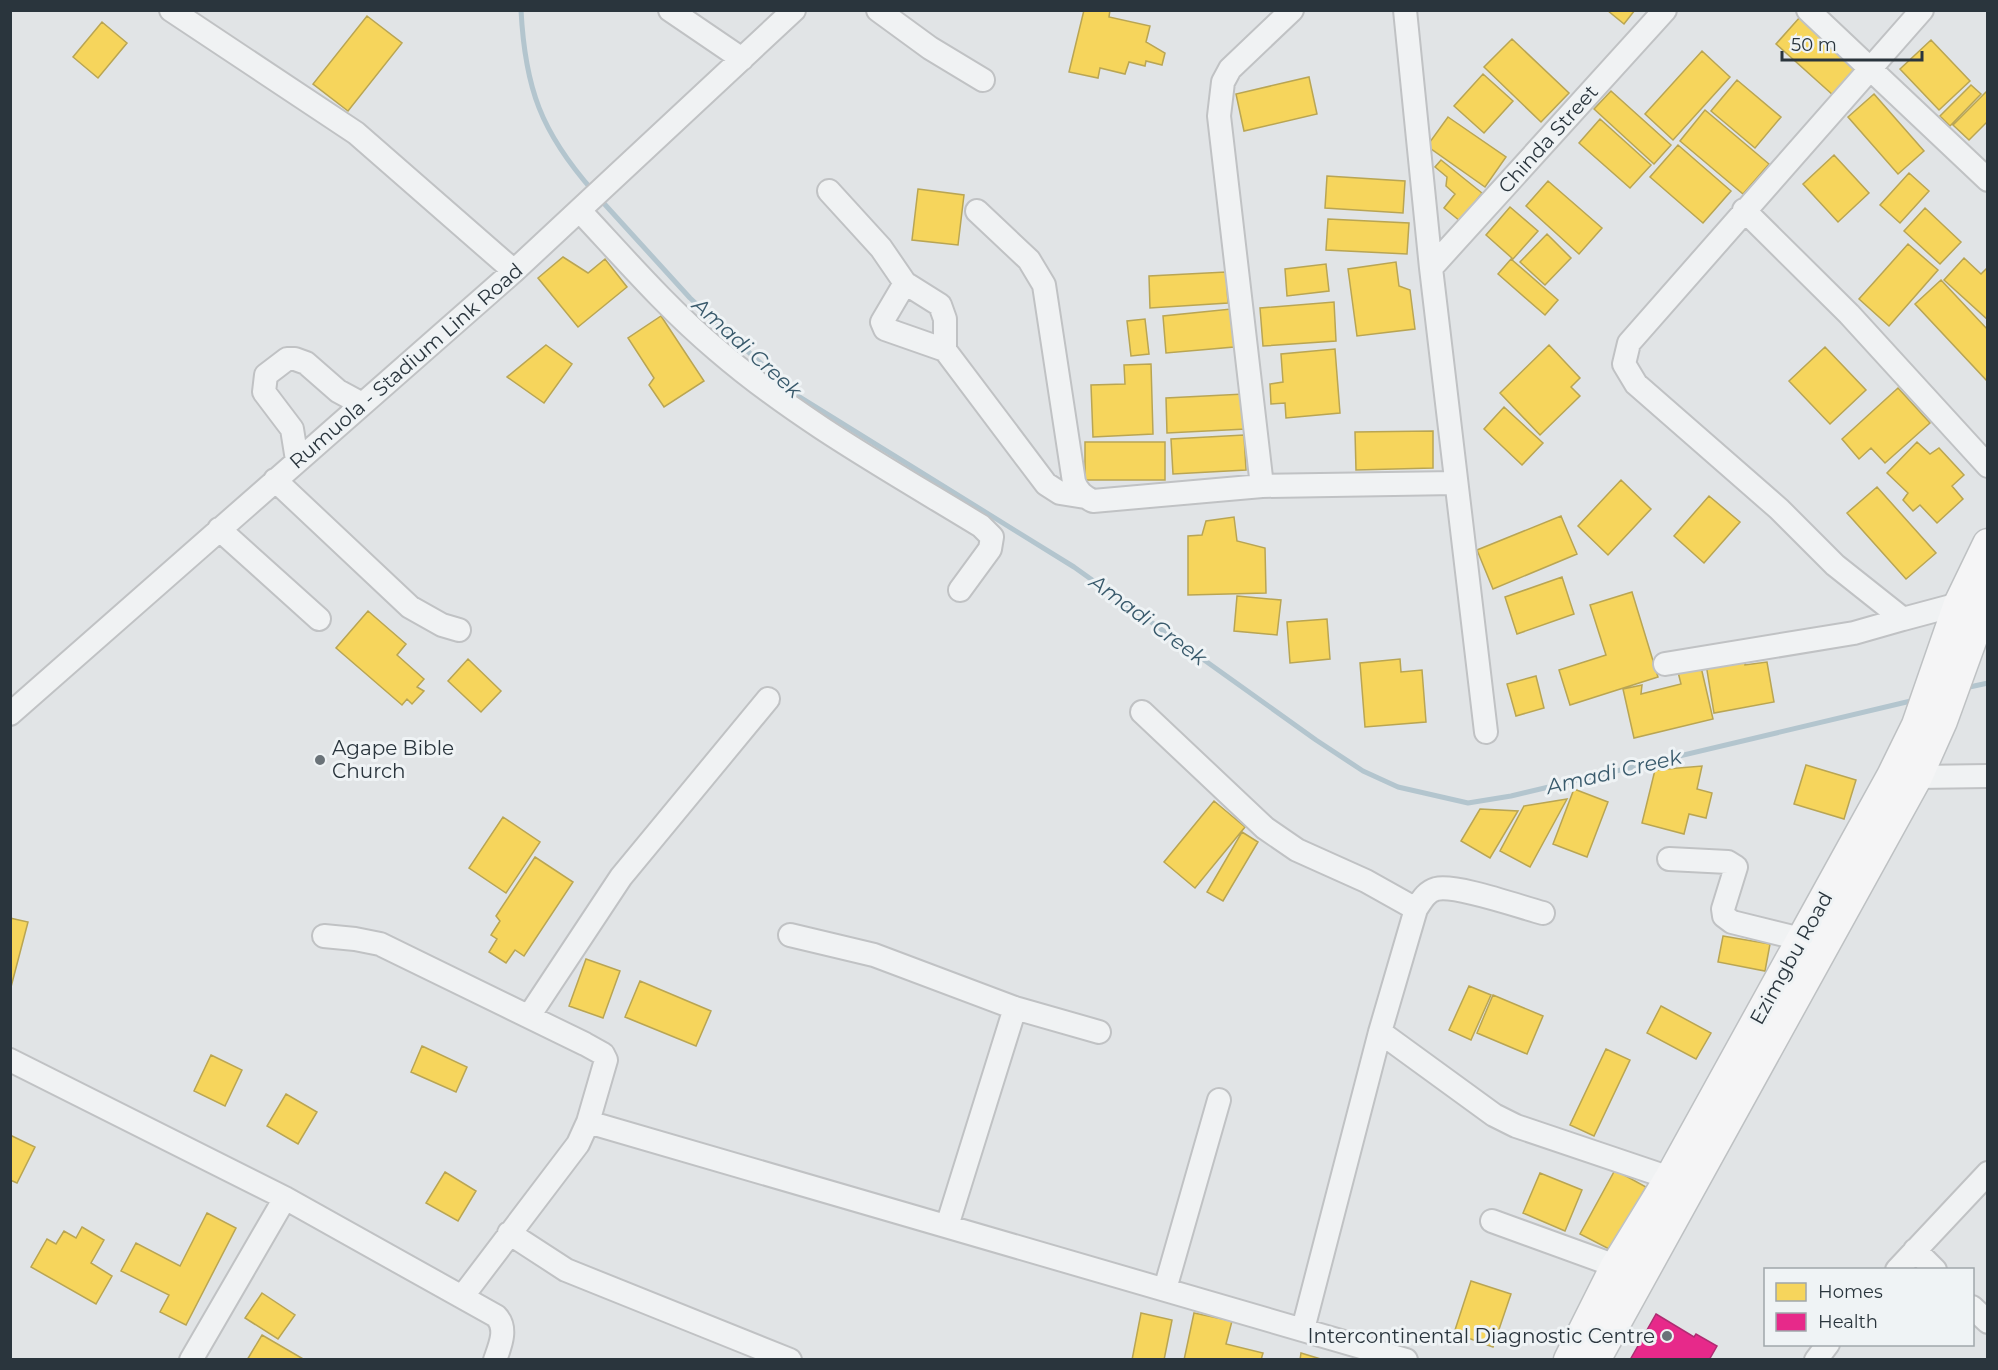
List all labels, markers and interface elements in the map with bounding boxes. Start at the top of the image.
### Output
scale bar [1782,24,1922,62]
text: 50 m [1791,34,1837,56]
street label: Chinda Street [1493,80,1603,198]
street label: Rumuola - Stadium Link Road [284,258,528,474]
water label: Amadi Creek [686,291,808,404]
water label: Amadi Creek [1083,568,1213,671]
place label: Agape Bible Church [332,736,454,783]
water label: Amadi Creek [1542,743,1685,800]
marker: Agape Bible Church [313,753,327,767]
street label: Ezimgbu Road [1745,887,1837,1029]
legend [1764,1268,1974,1346]
text: Homes [1818,1281,1883,1303]
text: Health [1818,1311,1878,1333]
place label: Intercontinental Diagnostic Centre [1307,1324,1655,1348]
marker: Intercontinental Diagnostic Centre [1660,1329,1674,1343]

